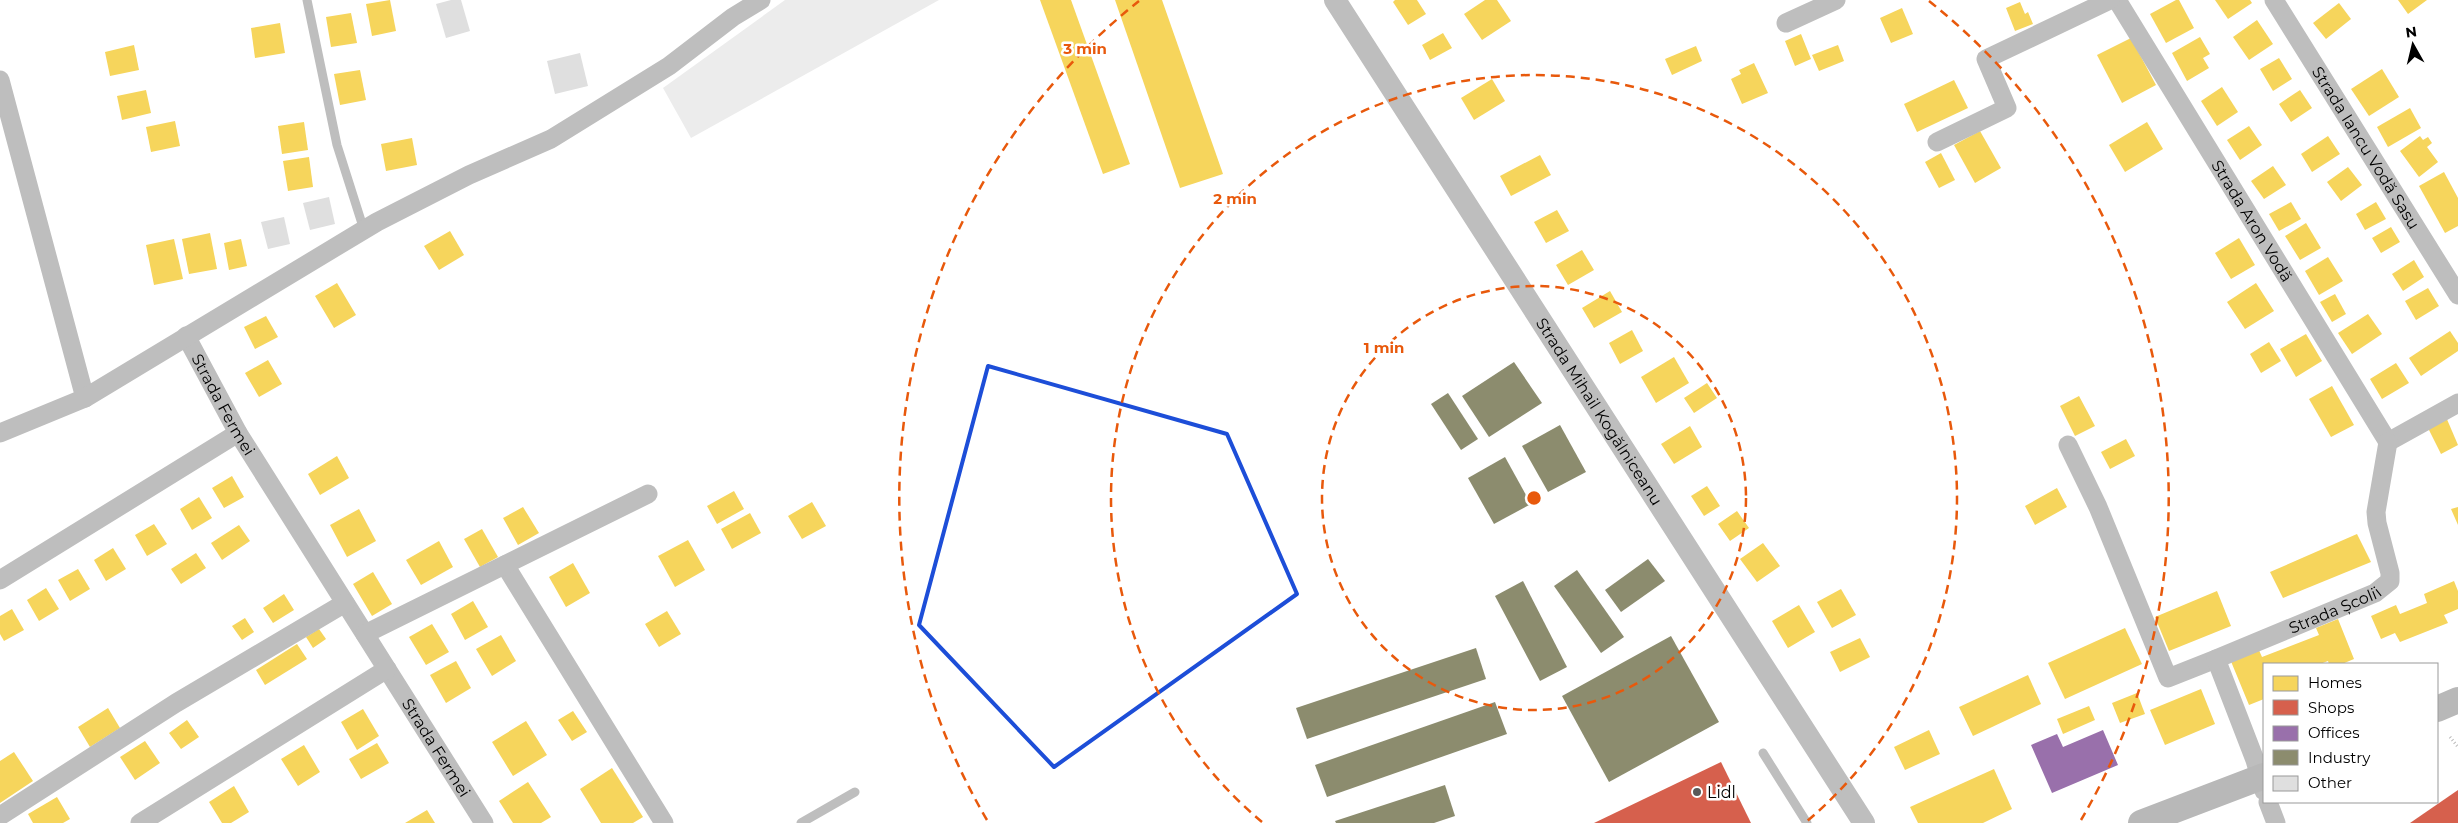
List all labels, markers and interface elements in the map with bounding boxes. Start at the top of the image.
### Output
north arrow [2388,20,2438,70]
text: N [2404,22,2418,42]
text: 3 min [1062,39,1107,58]
street label: Strada Iancu Vodă Sasu [2308,63,2424,232]
street label: Strada Aron Vodă [2208,156,2297,285]
text: 2 min [1213,189,1257,208]
street label: Strada Mihail Kogălniceanu [1532,314,1667,509]
text: 1 min [1364,338,1404,357]
street label: Strada Fermei [188,351,259,459]
centre of rings [1525,489,1543,507]
street label: Strada Școlii [2286,582,2385,637]
legend [2263,663,2438,803]
text: Homes [2308,673,2362,692]
street label: Strada Fermei [398,695,475,800]
text: Shops [2308,698,2354,717]
text: Offices [2308,723,2360,742]
text: Industry [2308,748,2371,767]
text: Other [2308,773,2352,792]
place label: Lidl [1707,783,1736,802]
marker: Lidl [1691,786,1703,798]

